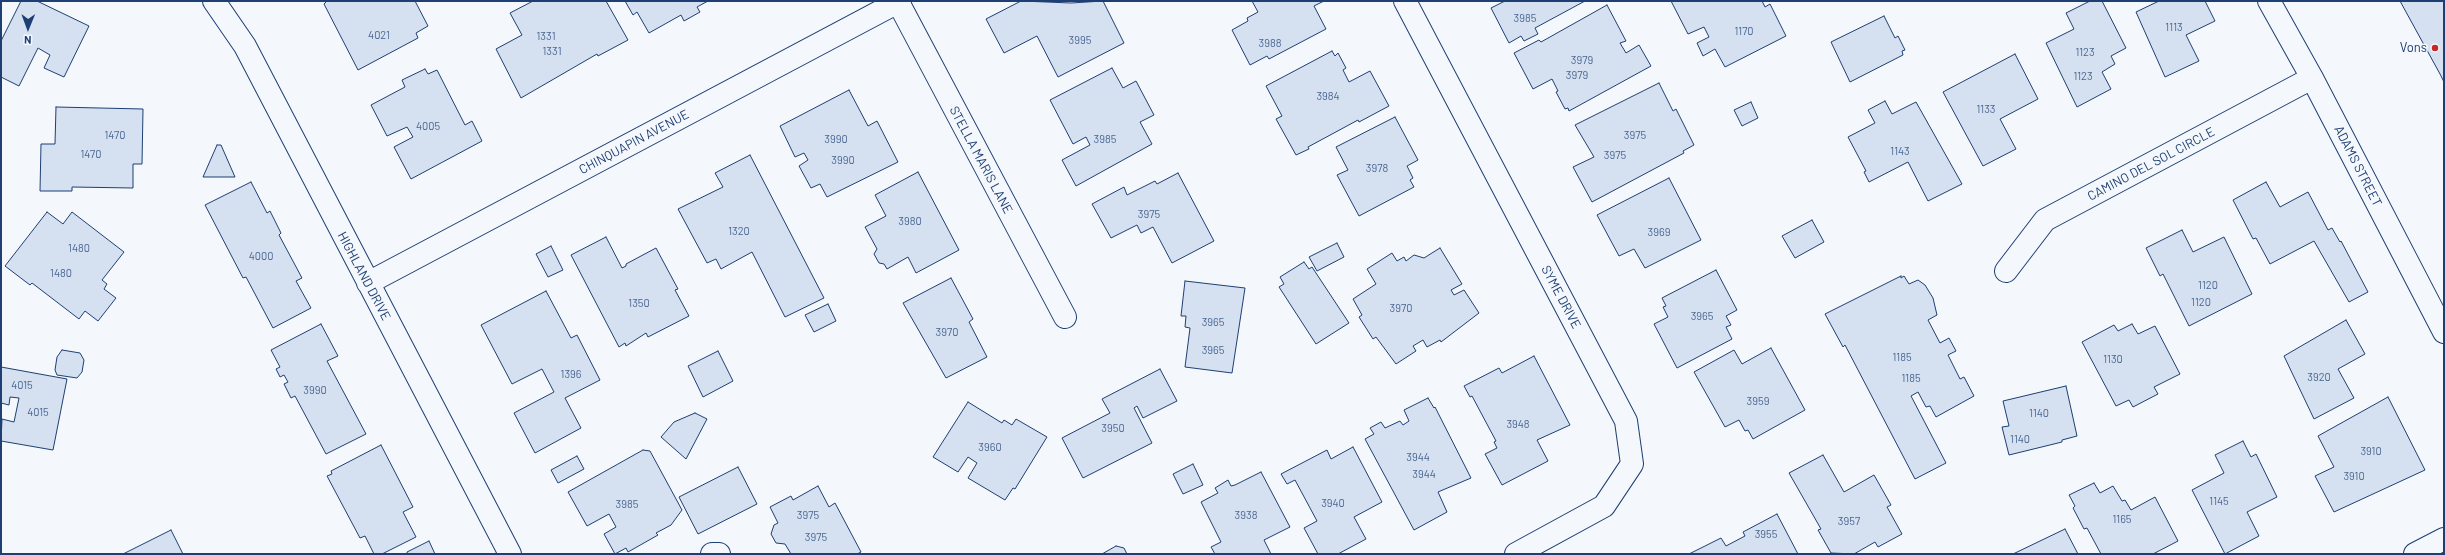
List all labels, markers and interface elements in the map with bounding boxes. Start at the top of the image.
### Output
north arrow [8,8,48,48]
house number: 3985 [1514,11,1536,25]
house number: 1113 [2165,20,2183,34]
house number: 1170 [1734,24,1754,38]
house number: 4021 [368,28,390,42]
house number: 1331 [537,29,555,43]
house number: 3995 [1069,33,1091,47]
text: N [24,34,32,47]
house number: 3988 [1259,36,1281,50]
place label: Vons [2400,40,2427,56]
marker: Vons [2430,43,2440,53]
house number: 1331 [543,44,561,58]
house number: 1123 [2075,45,2095,59]
house number: 3979 [1571,53,1593,67]
house number: 3979 [1566,68,1588,82]
house number: 1123 [2073,69,2093,83]
house number: 3984 [1316,89,1340,103]
house number: 1133 [1976,102,1996,116]
street label: STELLA MARIS LANE [946,104,1016,216]
street label: CHINQUAPIN AVENUE [576,106,692,178]
house number: 4005 [416,119,440,133]
street label: ADAMS STREET [2331,123,2385,209]
street label: CAMINO DEL SOL CIRCLE [2085,124,2217,204]
house number: 1470 [105,128,125,142]
house number: 3975 [1624,128,1646,142]
house number: 3990 [824,132,848,146]
house number: 3985 [1094,132,1116,146]
house number: 1143 [1890,144,1910,158]
house number: 1470 [81,147,101,161]
house number: 3975 [1604,148,1626,162]
house number: 3990 [831,153,855,167]
house number: 3978 [1366,161,1388,175]
house number: 3975 [1138,207,1160,221]
house number: 3980 [898,214,922,228]
house number: 1320 [728,224,750,238]
house number: 3969 [1648,225,1670,239]
street label: HIGHLAND DRIVE [334,229,394,323]
house number: 1480 [68,241,90,255]
house number: 4000 [249,249,273,263]
street label: SYME DRIVE [1538,263,1584,331]
house number: 1480 [50,266,72,280]
house number: 1120 [2198,278,2218,292]
house number: 1120 [2191,295,2211,309]
house number: 1350 [628,296,650,310]
house number: 3970 [1390,301,1412,315]
house number: 3965 [1691,309,1713,323]
house number: 3965 [1202,315,1224,329]
house number: 3970 [936,325,958,339]
house number: 3965 [1202,343,1224,357]
house number: 1185 [1892,350,1912,364]
house number: 1130 [2103,352,2123,366]
house number: 1396 [561,367,581,381]
house number: 3920 [2307,370,2331,384]
house number: 1185 [1901,371,1921,385]
house number: 4015 [11,378,33,392]
house number: 3990 [303,383,327,397]
house number: 3959 [1747,394,1769,408]
house number: 4015 [27,405,49,419]
house number: 1140 [2029,406,2049,420]
house number: 3948 [1506,417,1530,431]
house number: 3950 [1101,421,1125,435]
house number: 1140 [2010,432,2030,446]
house number: 3960 [978,440,1002,454]
house number: 3910 [2360,444,2382,458]
house number: 3944 [1406,450,1430,464]
house number: 3944 [1412,467,1436,481]
house number: 3910 [2343,469,2365,483]
house number: 1145 [2209,494,2229,508]
house number: 3940 [1321,496,1345,510]
house number: 3985 [616,497,638,511]
house number: 3975 [797,508,819,522]
house number: 3938 [1235,508,1257,522]
house number: 1165 [2112,512,2132,526]
house number: 3957 [1838,514,1860,528]
house number: 3955 [1755,527,1777,541]
house number: 3975 [805,530,827,544]

